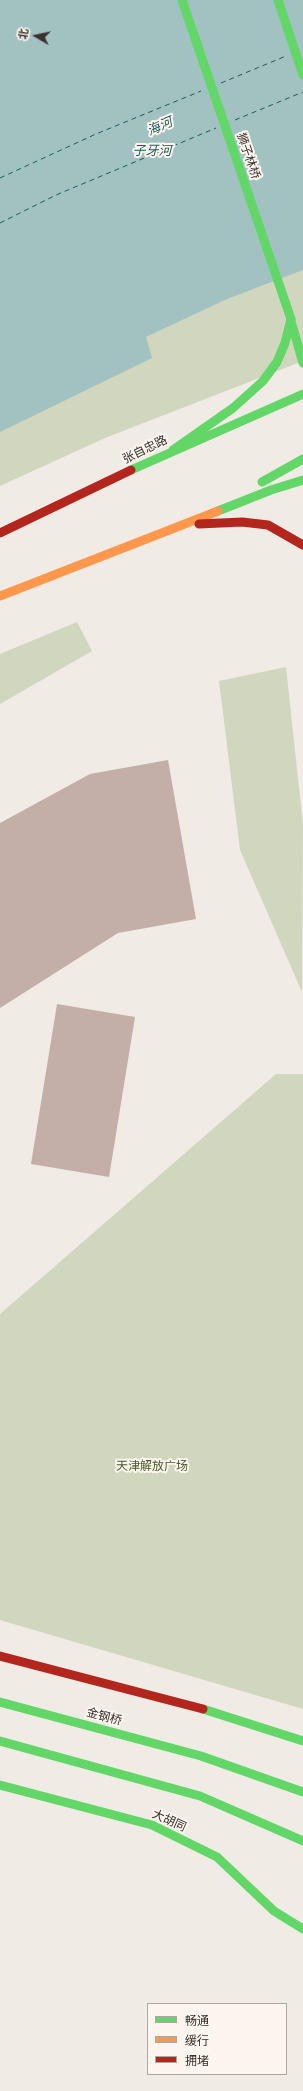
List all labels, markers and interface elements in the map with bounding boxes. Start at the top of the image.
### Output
north arrow [16,16,56,56]
text: 北 [16,28,31,40]
water label: 海河 [145,115,175,139]
street label: 狮子林桥 [233,131,263,181]
water label: 子牙河 [133,143,171,159]
street label: 张自忠路 [120,433,170,467]
park label: 天津解放广场 [116,1460,188,1474]
street label: 金钢桥 [85,1705,123,1729]
street label: 大胡同 [150,1807,188,1835]
legend [147,2003,287,2075]
text: 畅通 [185,2014,209,2028]
text: 缓行 [185,2034,209,2048]
text: 拥堵 [185,2054,209,2068]

